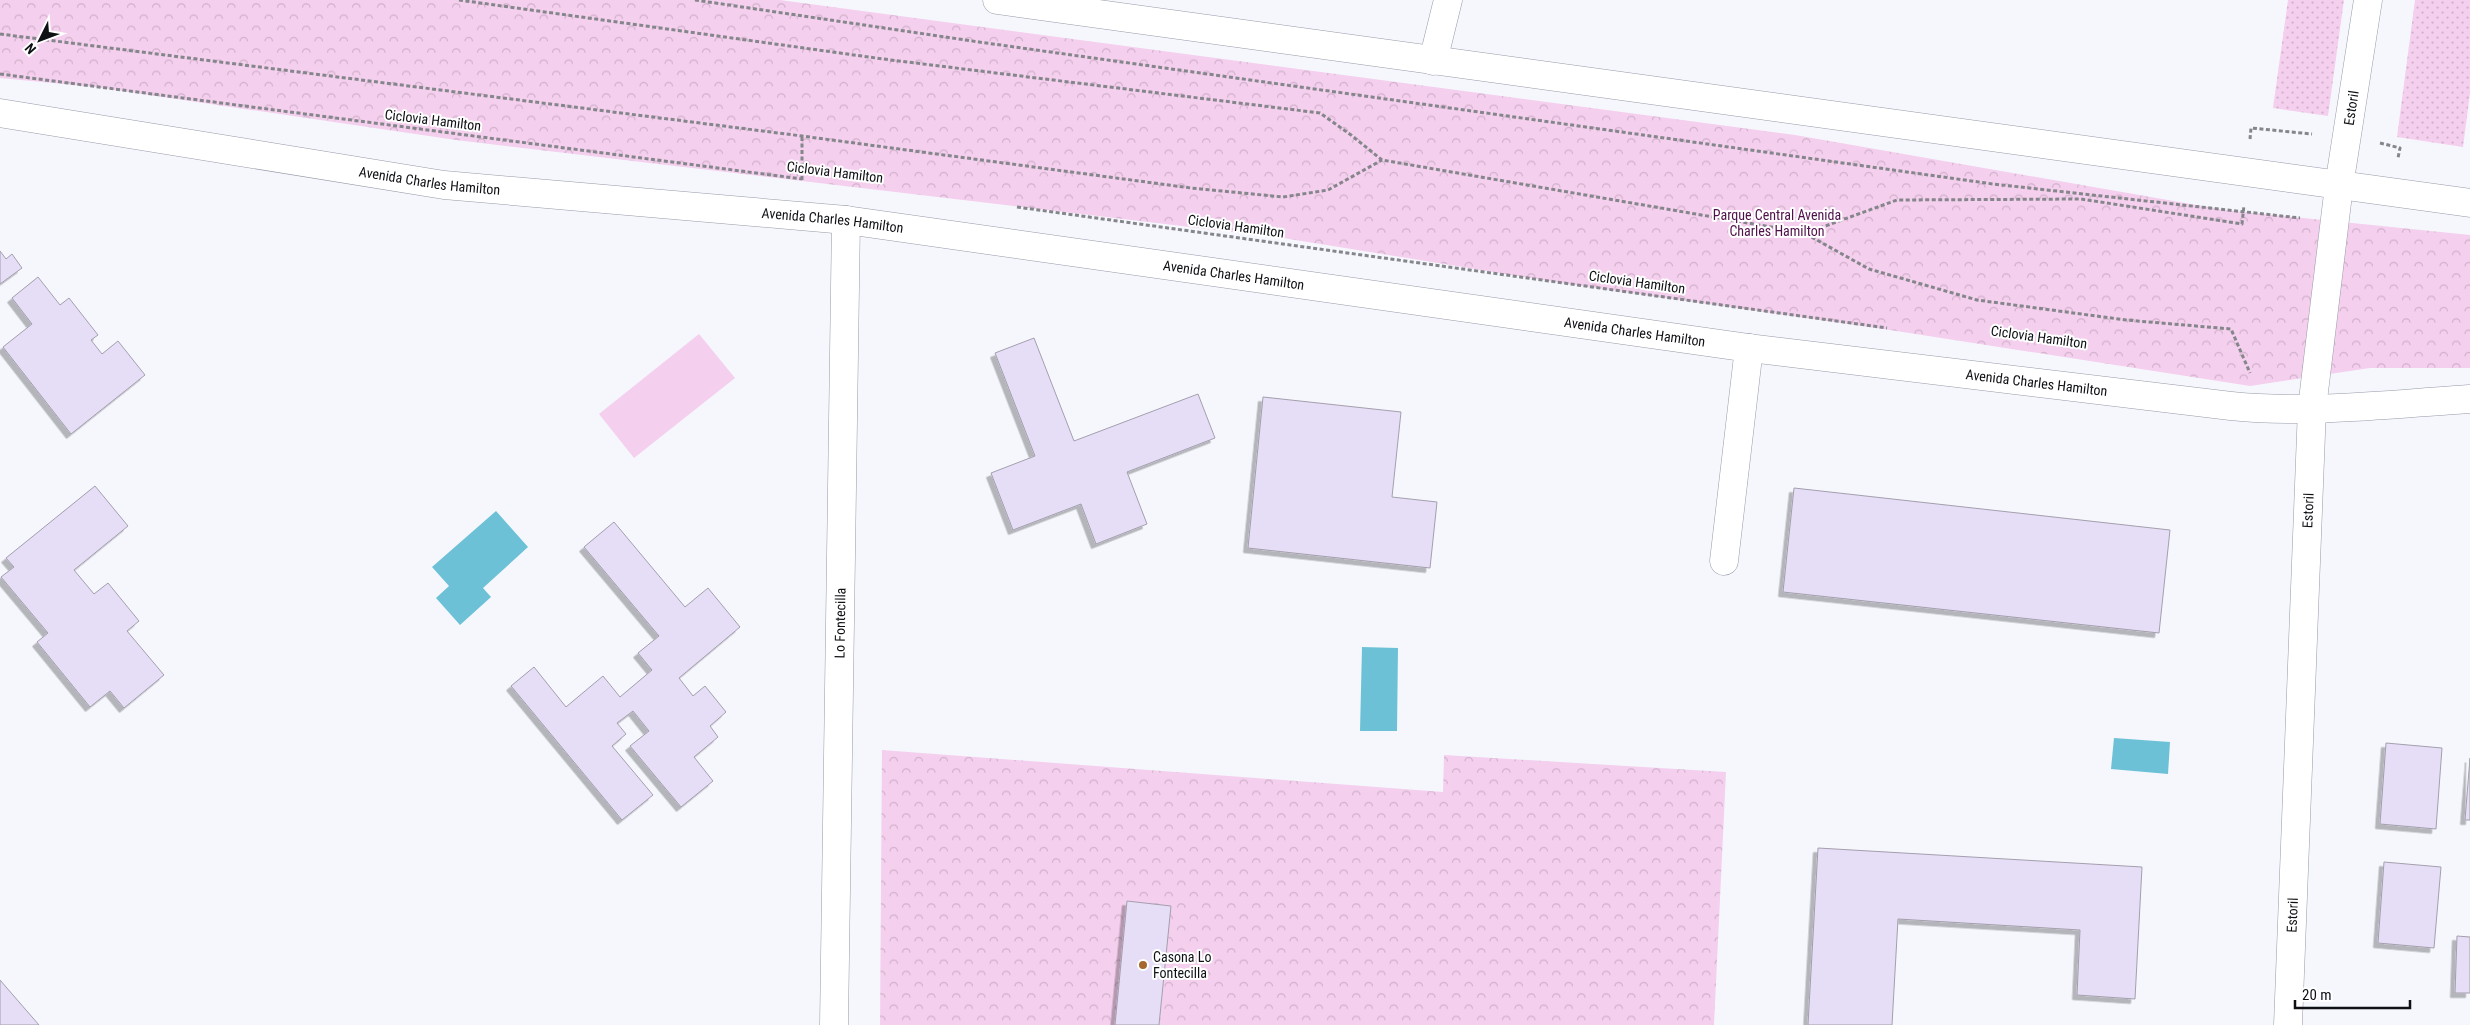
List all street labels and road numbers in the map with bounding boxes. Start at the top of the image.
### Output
street label: Estoril [2341,89,2362,127]
street label: Ciclovia Hamilton [384,106,482,134]
street label: Ciclovia Hamilton [786,158,884,186]
street label: Avenida Charles Hamilton [358,163,501,198]
street label: Avenida Charles Hamilton [761,205,904,236]
street label: Ciclovia Hamilton [1187,211,1285,241]
street label: Avenida Charles Hamilton [1162,257,1305,293]
street label: Ciclovia Hamilton [1588,267,1686,297]
street label: Avenida Charles Hamilton [1563,314,1706,350]
street label: Ciclovia Hamilton [1990,322,2088,352]
street label: Avenida Charles Hamilton [1965,366,2108,399]
street label: Estoril [2299,493,2317,528]
street label: Lo Fontecilla [831,587,849,659]
street label: Estoril [2284,897,2301,933]

